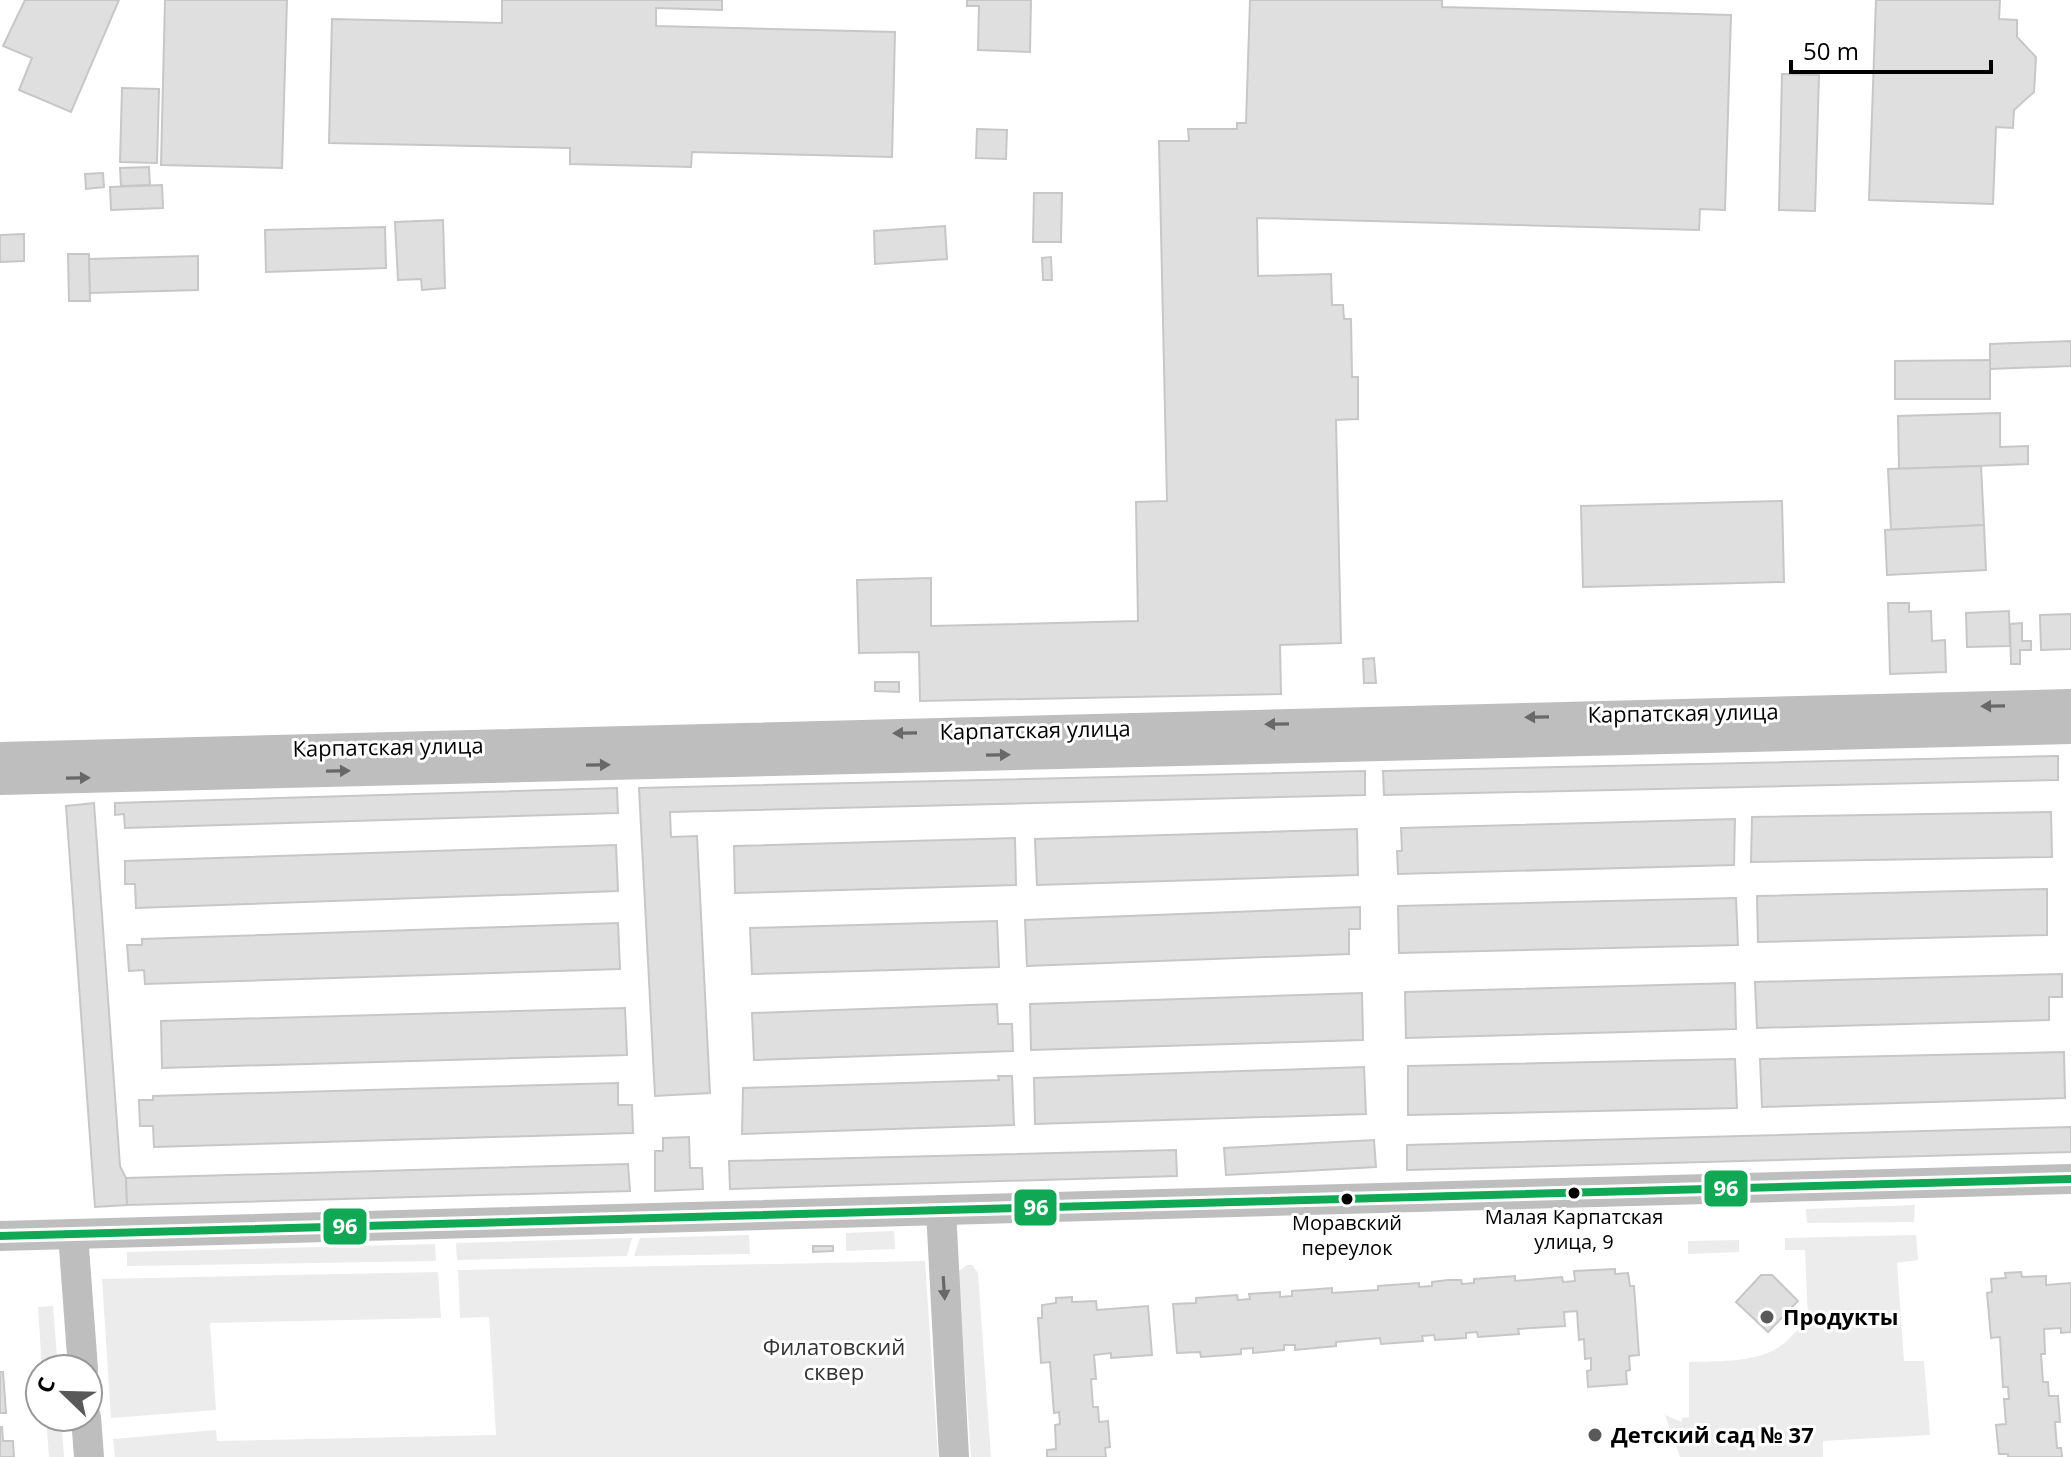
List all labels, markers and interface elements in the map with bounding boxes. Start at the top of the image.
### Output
scale bar [1791,24,1991,74]
text: 50 m [1803,34,1859,67]
street label: Карпатская улица [1587,695,1779,729]
one-way arrow [1980,699,2005,712]
one-way arrow [1524,711,1549,723]
street label: Карпатская улица [939,712,1131,746]
one-way arrow [1264,717,1289,730]
one-way arrow [892,727,917,740]
street label: Карпатская улица [292,729,484,763]
one-way arrow [986,749,1011,762]
one-way arrow [586,759,611,771]
one-way arrow [326,765,351,778]
one-way arrow [66,772,91,784]
line badge: 96 [1703,1169,1749,1208]
text: 96 [1713,1172,1739,1202]
marker: Малая Карпатская улица, 9 [1566,1185,1582,1201]
line badge: 96 [1013,1188,1058,1227]
text: 96 [1023,1191,1049,1221]
marker: Моравский переулок [1339,1191,1355,1207]
place label: Малая Карпатская улица, 9 [1485,1203,1663,1255]
line badge: 96 [322,1207,368,1246]
place label: Моравский переулок [1292,1209,1402,1261]
text: 96 [332,1210,358,1240]
one-way arrow [938,1276,951,1301]
place label: Продукты [1783,1301,1899,1331]
marker: Продукты [1758,1308,1776,1326]
park label: Филатовский сквер [763,1331,905,1386]
north arrow [24,1353,104,1433]
text: С [28,1372,61,1397]
place label: Детский сад № 37 [1611,1419,1814,1449]
marker: Детский сад № 37 [1586,1426,1604,1444]

